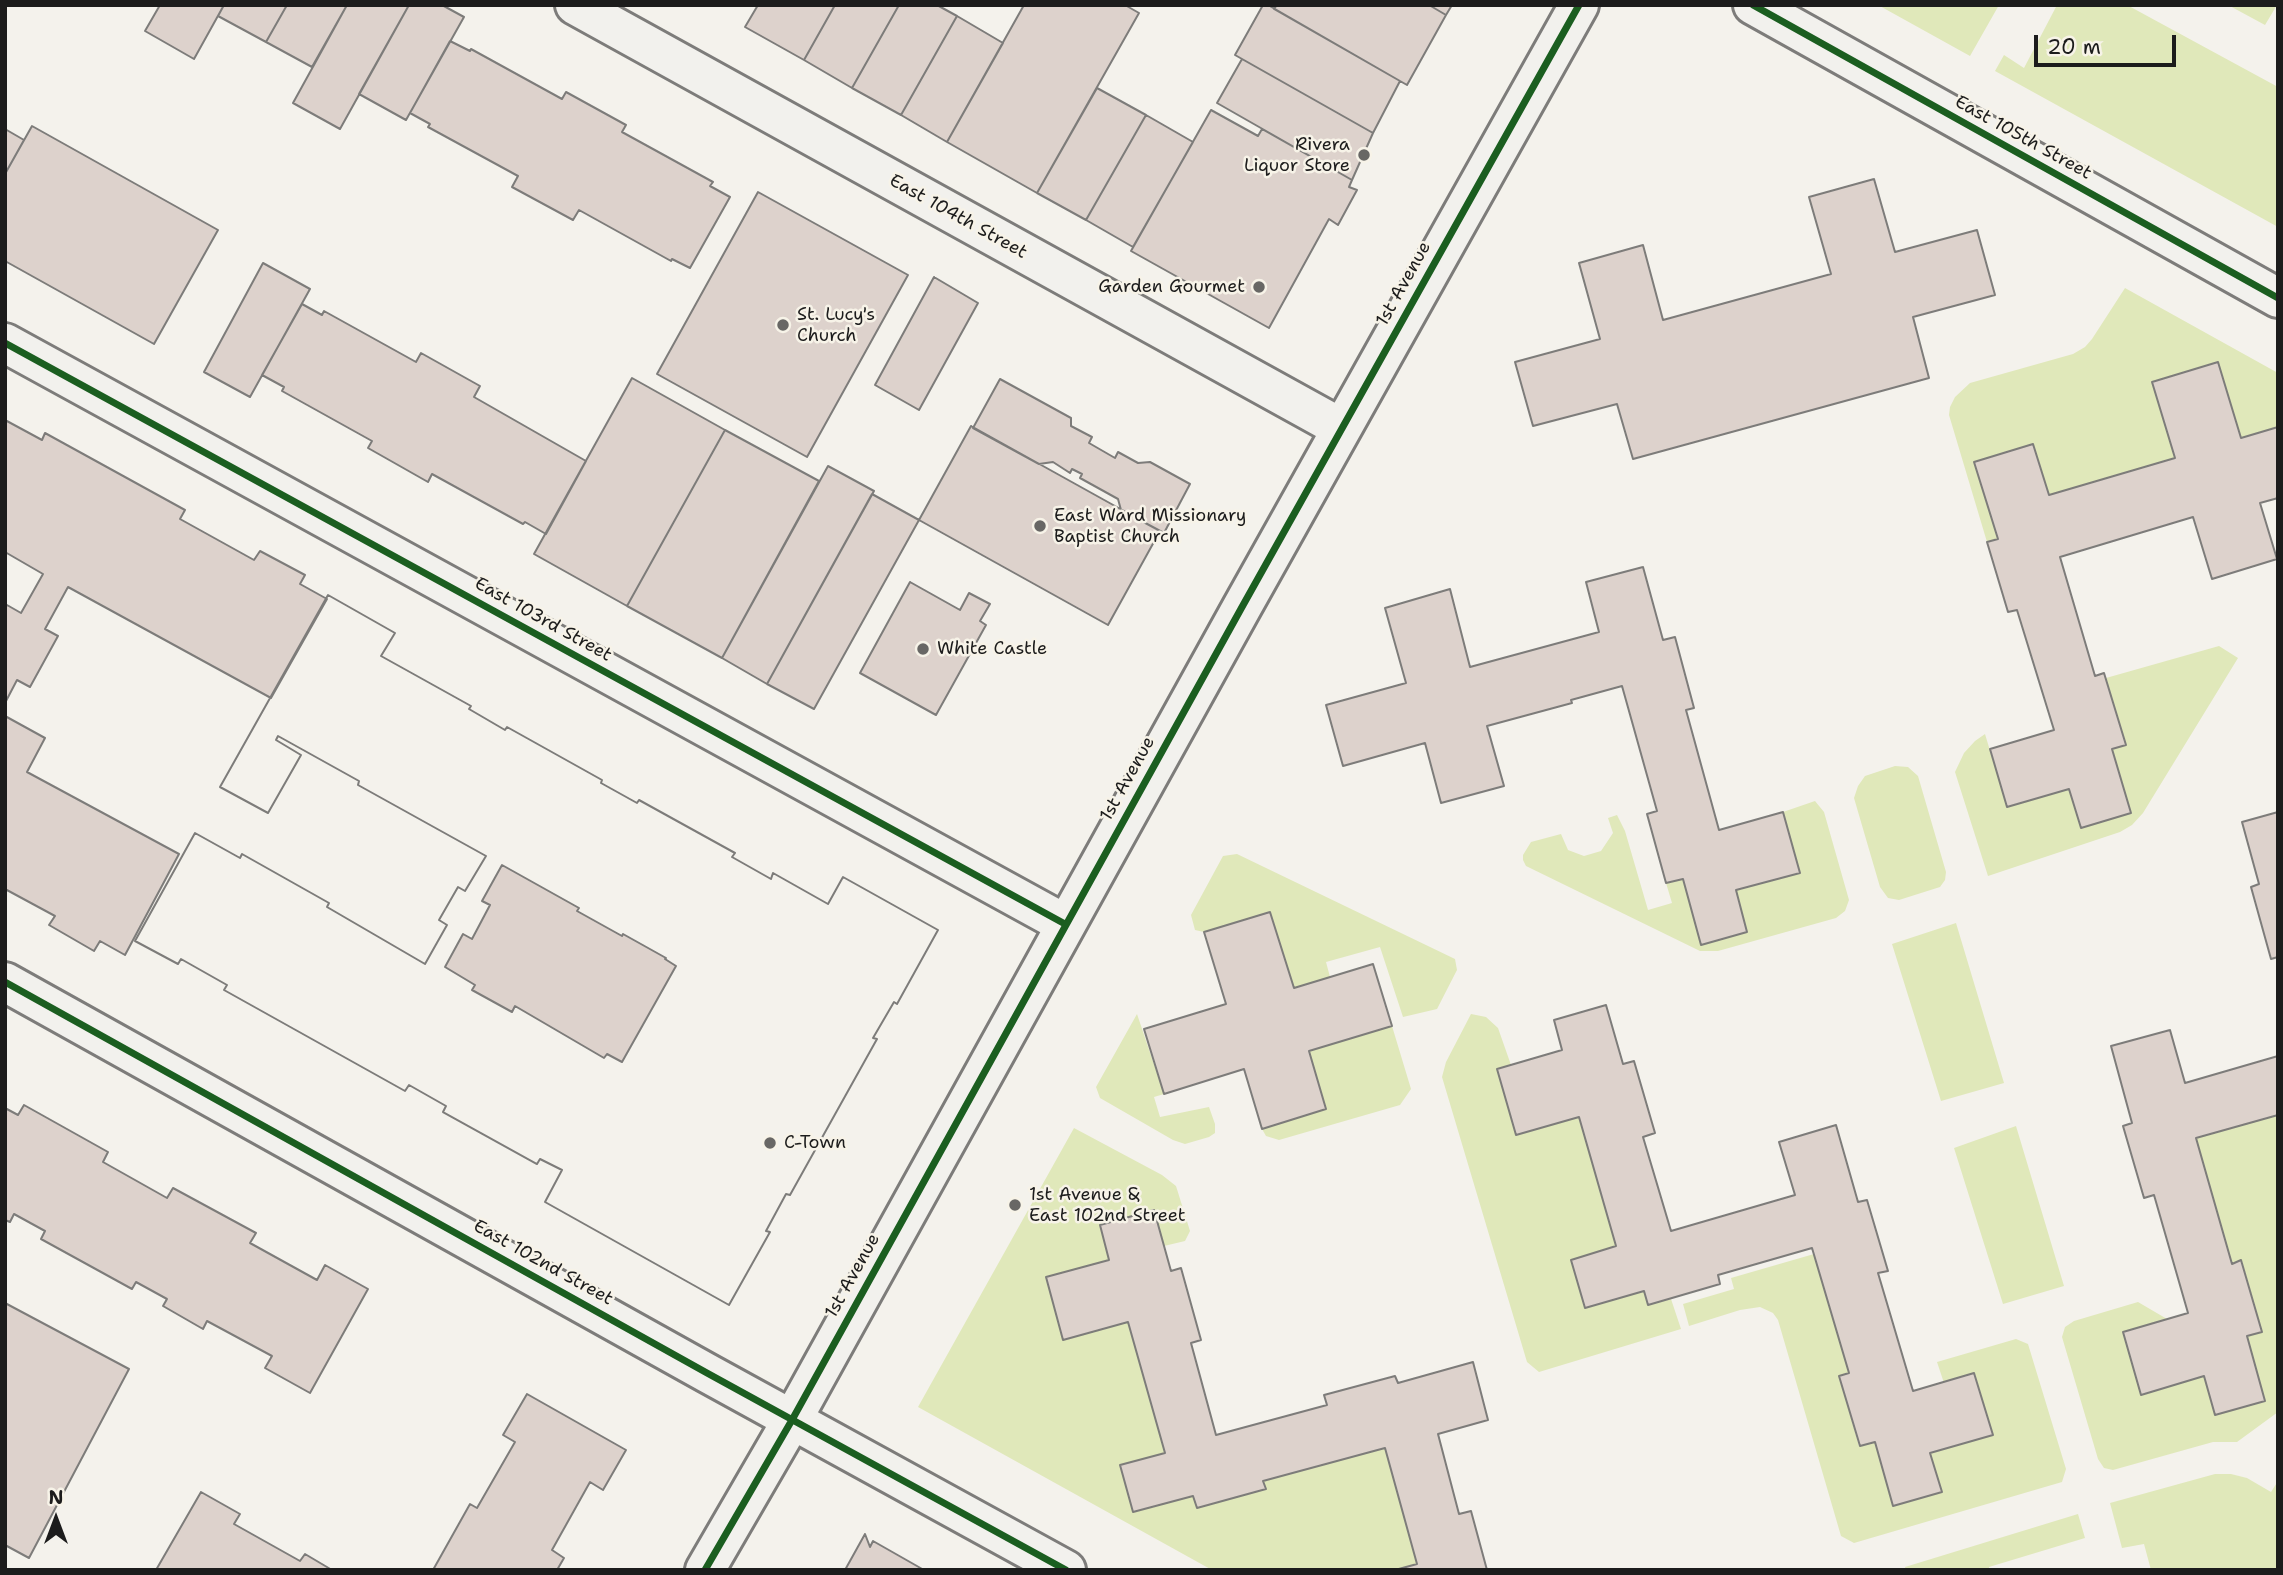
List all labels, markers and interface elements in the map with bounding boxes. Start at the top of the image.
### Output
scale bar [2038,21,2180,65]
text: 20 m [2047,33,2101,61]
street label: East 105th Street [1951,91,2095,185]
place label: Rivera Liquor Store [1244,134,1350,176]
marker: Rivera Liquor Store [1356,147,1372,163]
street label: East 104th Street [885,170,1031,264]
street label: 1st Avenue [1372,238,1436,330]
place label: Garden Gourmet [1098,276,1245,298]
marker: Garden Gourmet [1251,279,1267,295]
place label: St. Lucy's Church [797,304,875,346]
marker: St. Lucy's Church [775,317,791,333]
place label: East Ward Missionary Baptist Church [1054,505,1246,548]
marker: East Ward Missionary Baptist Church [1032,518,1048,534]
street label: East 103rd Street [471,573,615,667]
place label: White Castle [937,638,1047,660]
marker: White Castle [915,641,931,657]
street label: 1st Avenue [1096,733,1160,825]
place label: C-Town [784,1132,846,1154]
marker: C-Town [762,1135,778,1151]
place label: 1st Avenue & East 102nd Street [1029,1184,1186,1226]
marker: 1st Avenue & East 102nd Street [1007,1197,1023,1213]
street label: East 102nd Street [469,1216,617,1310]
street label: 1st Avenue [821,1230,885,1322]
north arrow [21,1484,91,1554]
text: N [48,1485,64,1510]

